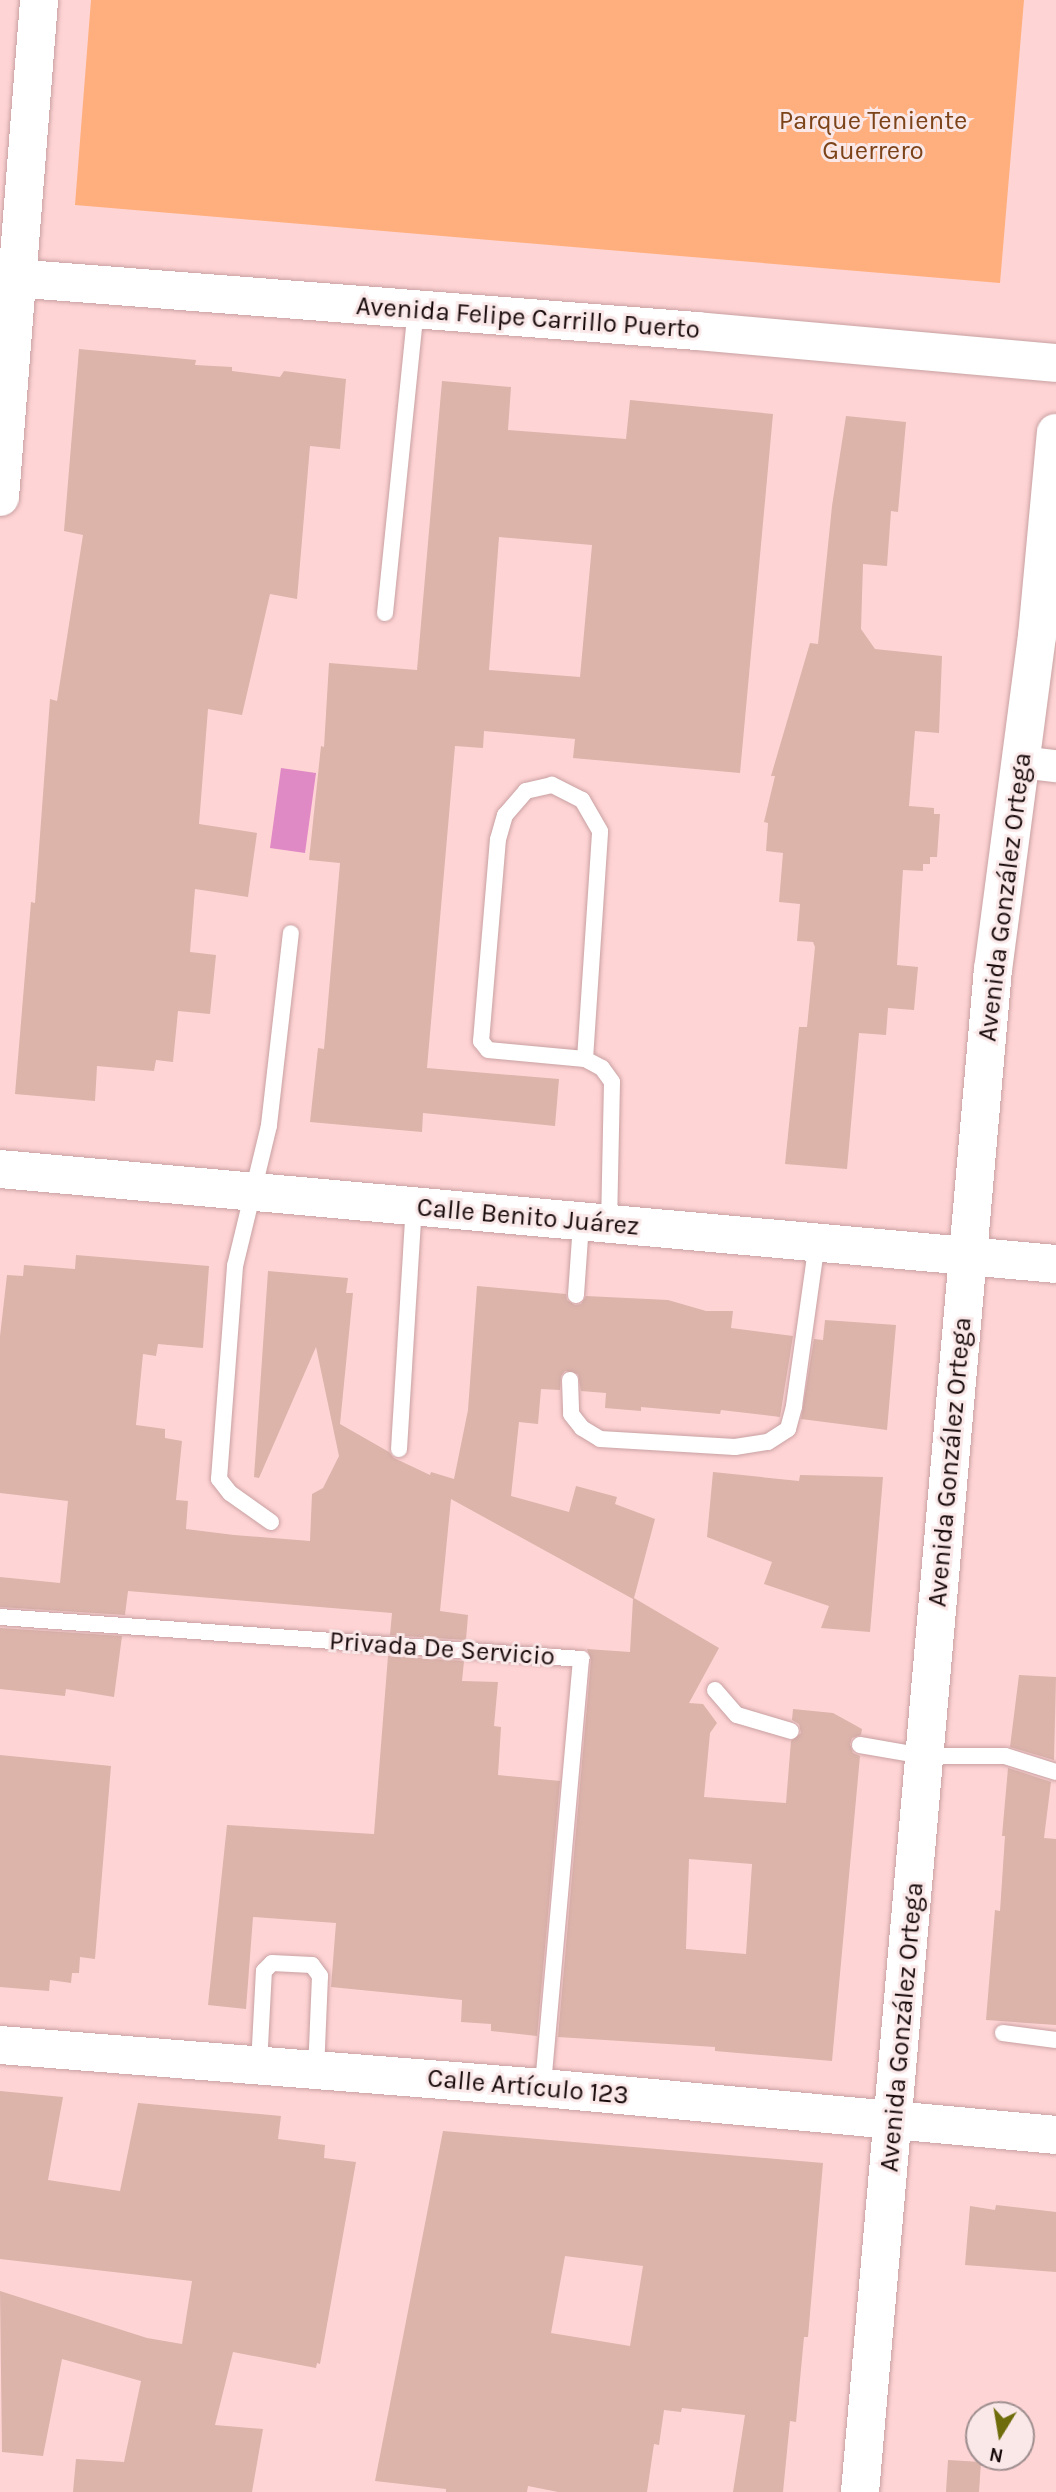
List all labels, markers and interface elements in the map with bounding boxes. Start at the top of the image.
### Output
park label: Parque Teniente Guerrero [779,105,967,166]
street label: Avenida Felipe Carrillo Puerto [355,290,701,346]
street label: Avenida González Ortega [972,751,1038,1043]
street label: Calle Benito Juárez [416,1192,640,1242]
street label: Avenida González Ortega [922,1316,978,1608]
street label: Privada De Servicio [328,1626,556,1672]
street label: Avenida González Ortega [874,1881,930,2173]
street label: Calle Artículo 123 [426,2063,630,2111]
north arrow [965,2401,1035,2471]
text: N [988,2443,1005,2467]

